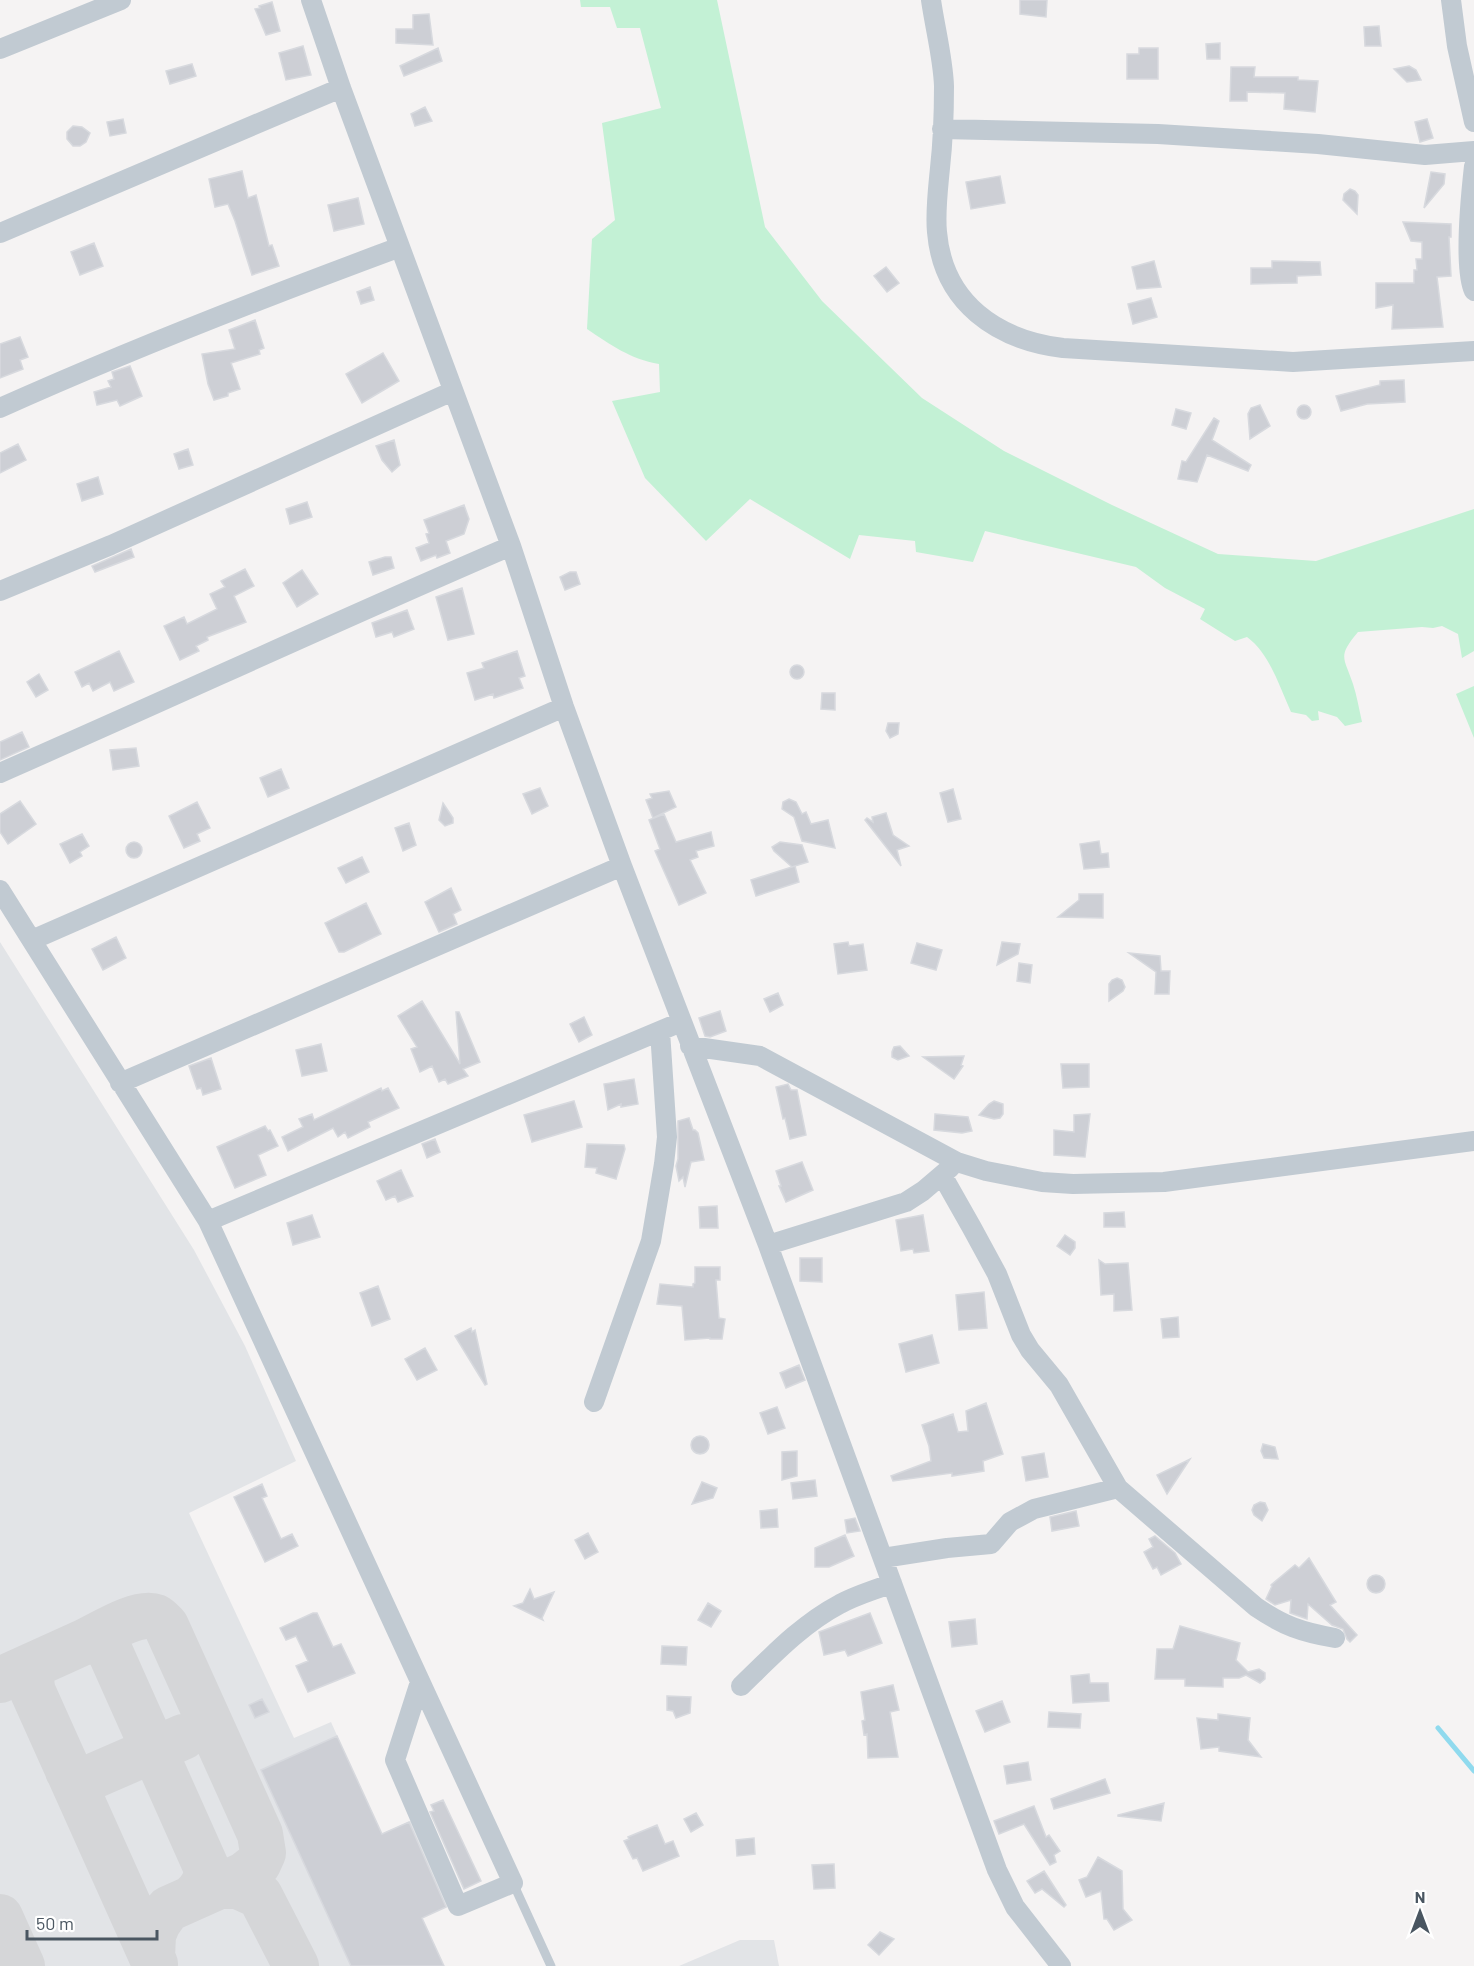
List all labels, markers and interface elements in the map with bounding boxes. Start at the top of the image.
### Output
north arrow [1390,1882,1450,1942]
text: N [1415,1887,1425,1906]
scale bar [27,1903,158,1941]
text: 50 m [36,1912,74,1934]

